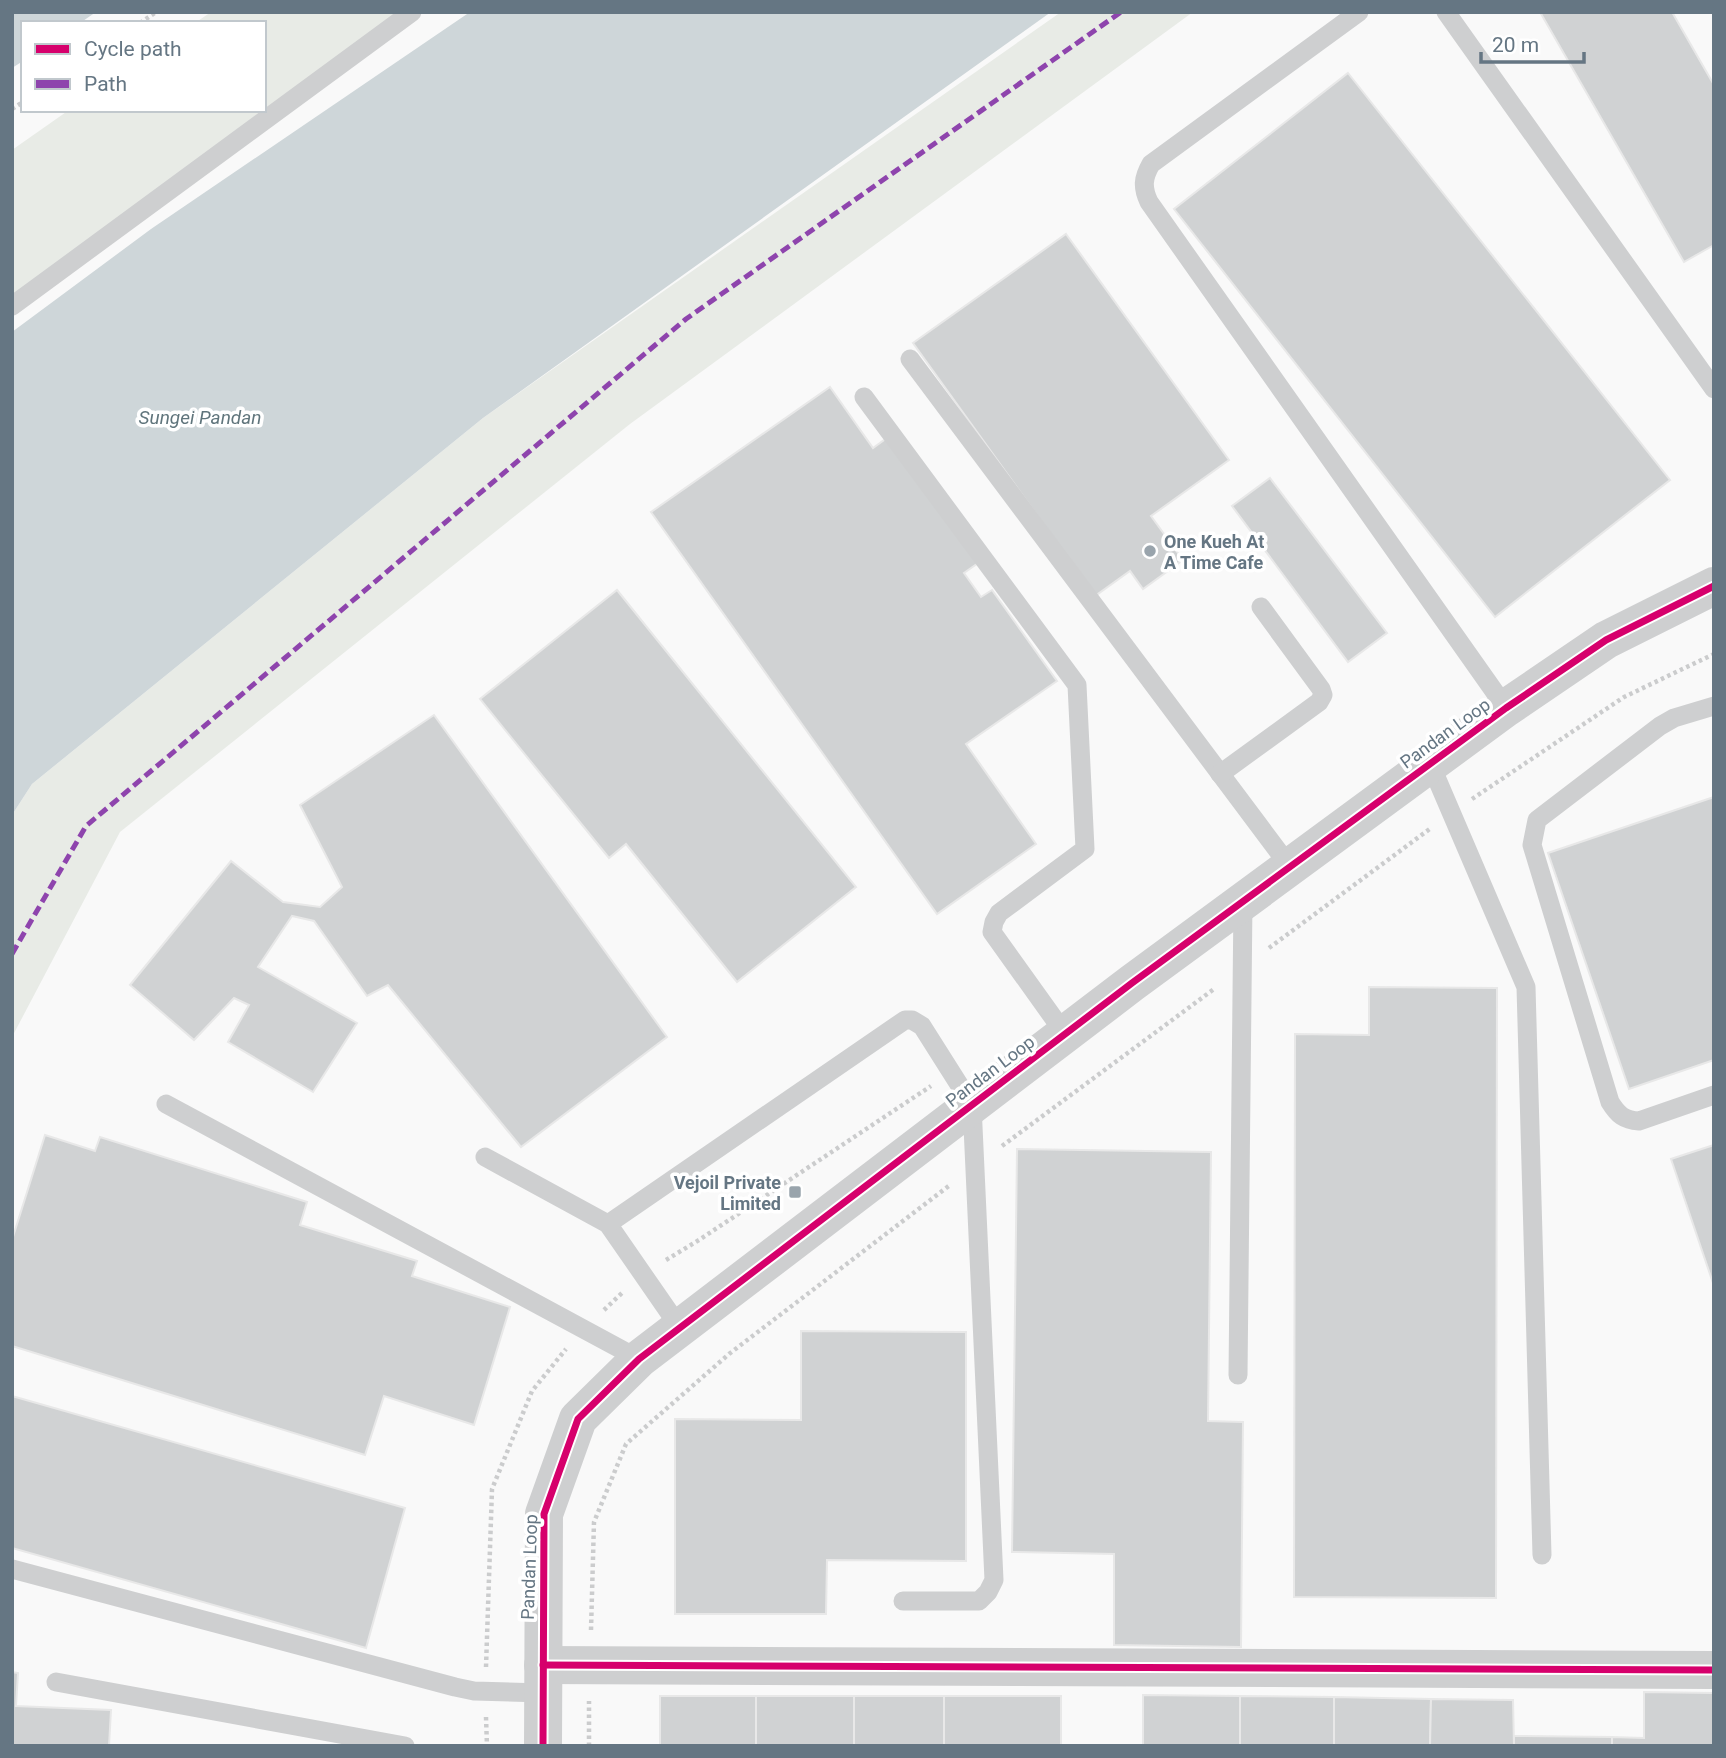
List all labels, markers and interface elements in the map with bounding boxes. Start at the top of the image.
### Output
legend [21,21,266,112]
scale bar [1481,21,1584,65]
text: 20 m [1492,33,1539,57]
text: Cycle path [84,37,182,61]
text: Path [84,72,127,96]
water label: Sungei Pandan [139,406,261,429]
place label: One Kueh At A Time Cafe [1164,531,1264,573]
marker: One Kueh At A Time Cafe [1142,543,1158,559]
street label: Pandan Loop [1396,693,1494,773]
street label: Pandan Loop [941,1031,1039,1111]
place label: Vejoil Private Limited [674,1172,781,1214]
marker: Vejoil Private Limited [787,1184,803,1200]
street label: Pandan Loop [517,1514,541,1620]

